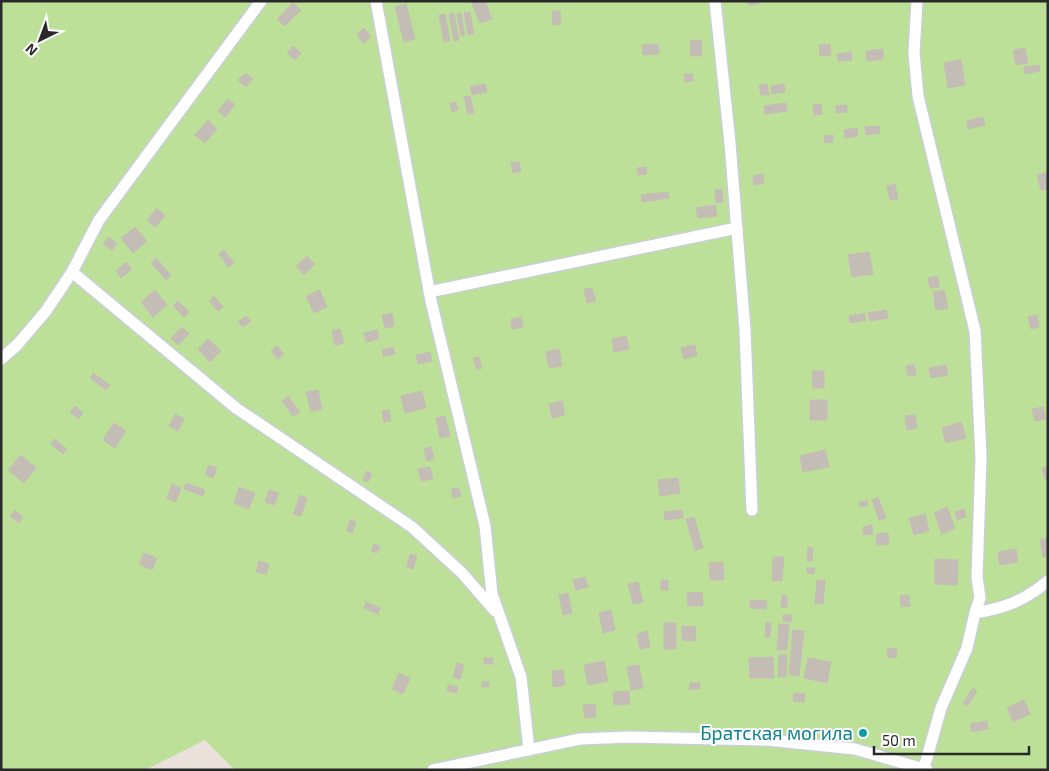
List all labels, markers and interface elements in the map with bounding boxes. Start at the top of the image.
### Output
north arrow [15,15,65,65]
text: N [22,40,40,60]
place label: Братская могила [700,721,853,744]
scale bar [874,724,1029,756]
marker: Братская могила [857,727,869,739]
text: 50 m [882,731,916,749]

